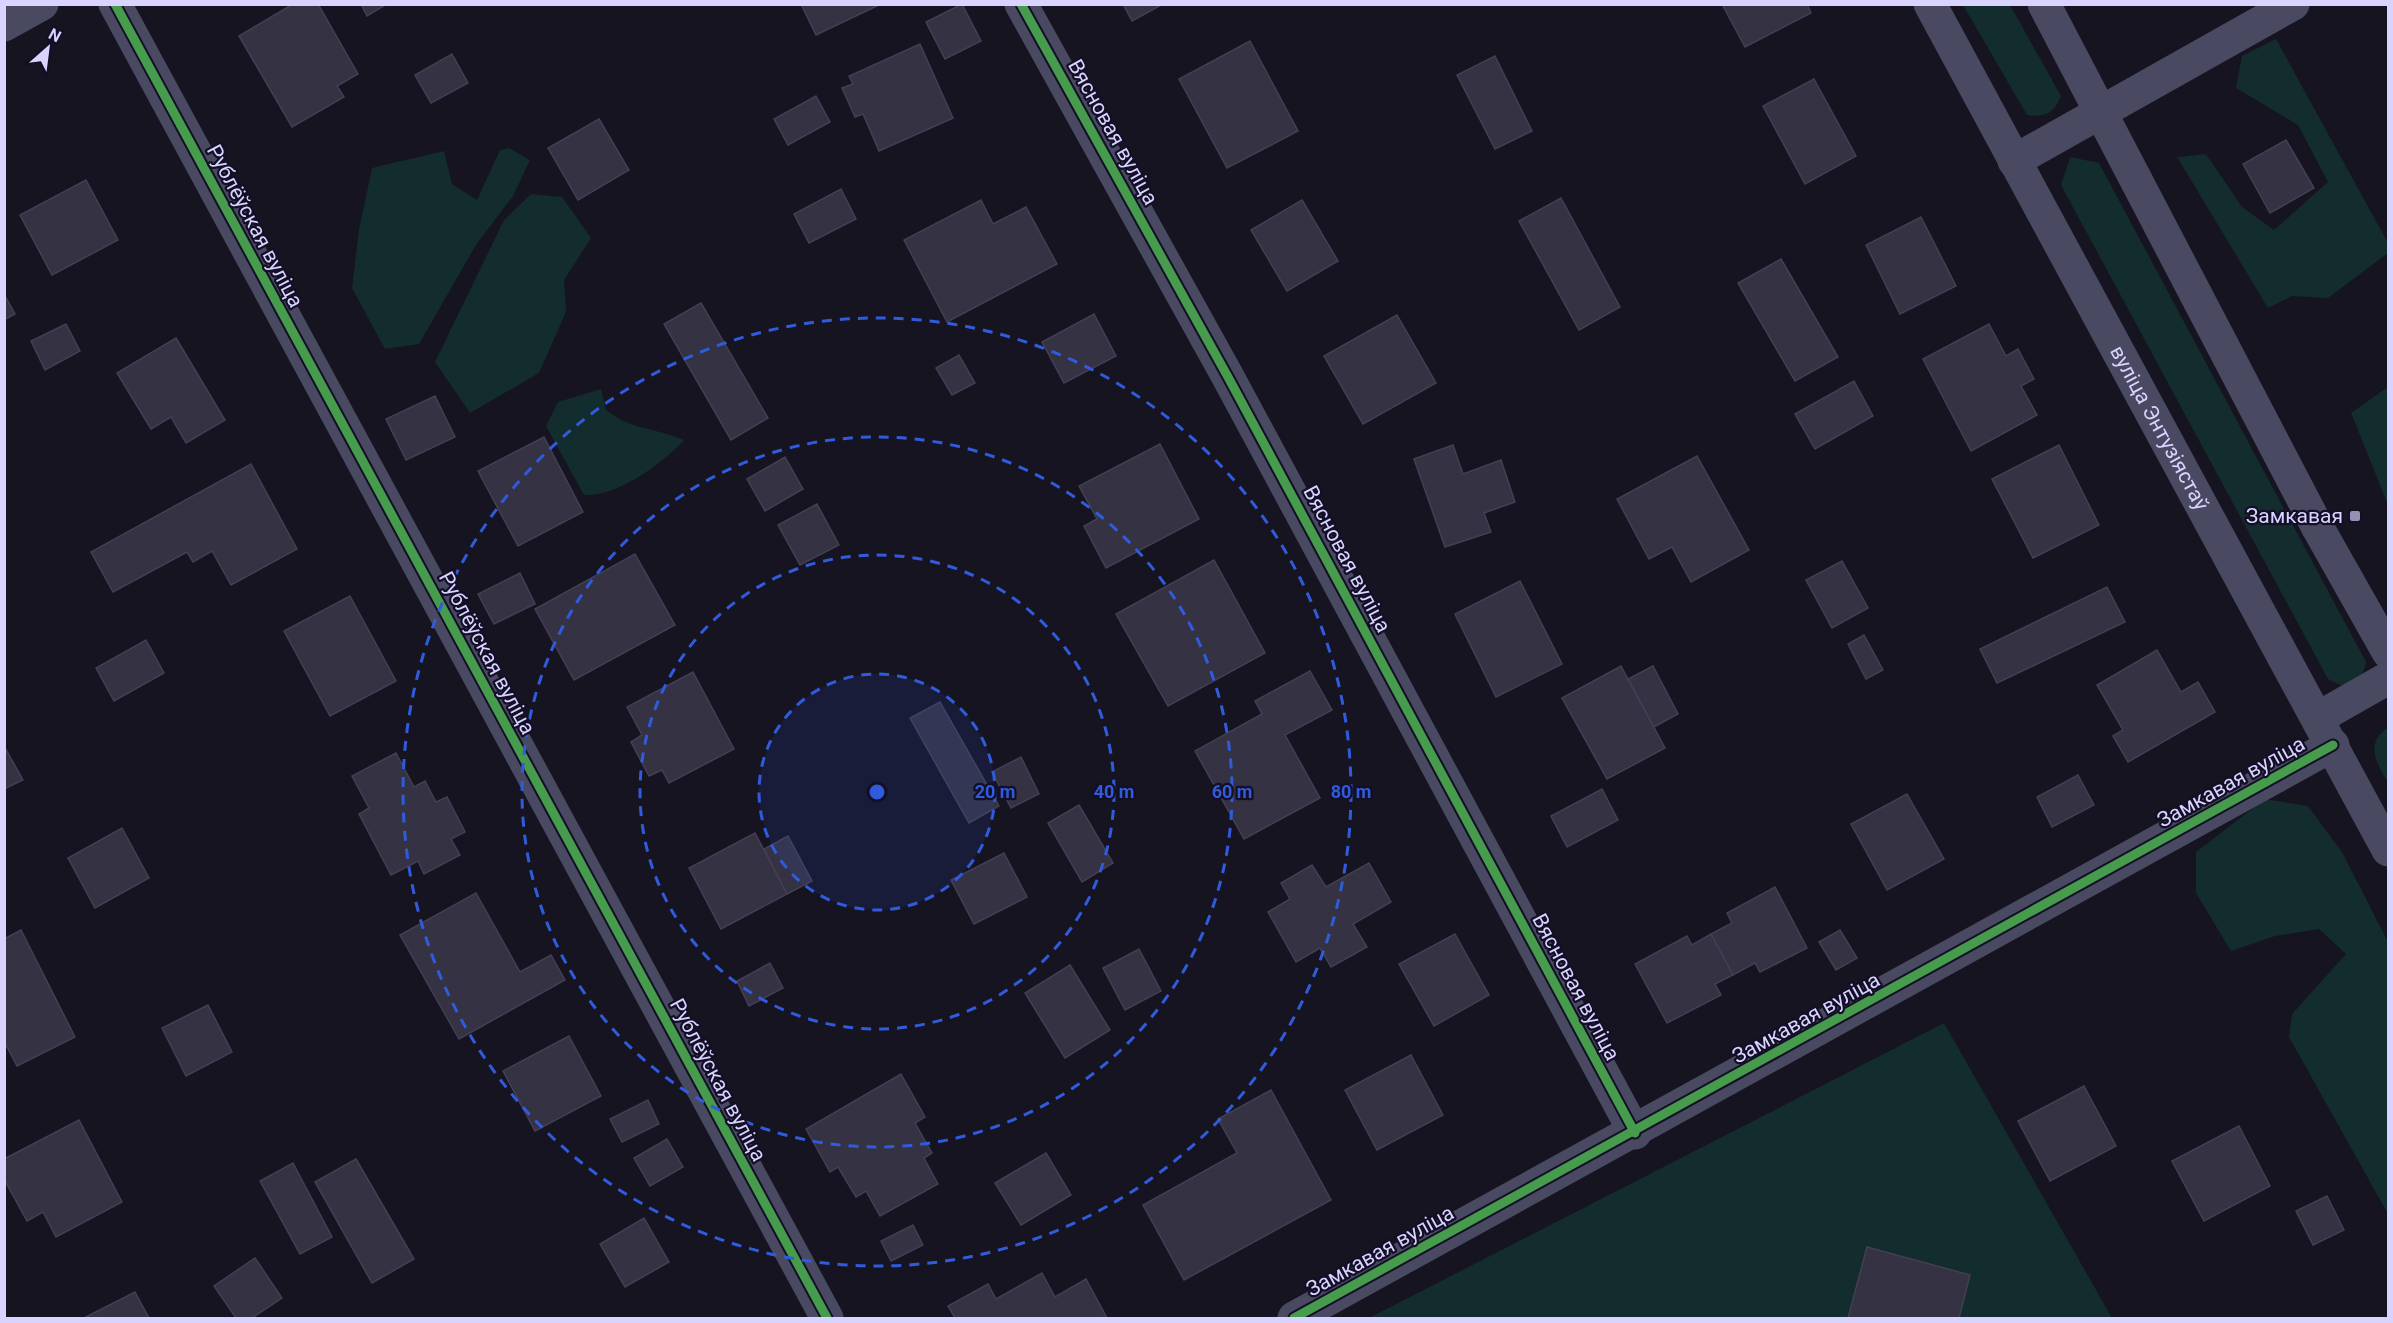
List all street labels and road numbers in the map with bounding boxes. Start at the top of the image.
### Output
street label: Вясновая вуліца [1063,55,1163,209]
street label: Рублёўская вуліца [202,140,308,312]
street label: вуліца Энтузіястаў [2105,341,2214,514]
street label: Вясновая вуліца [1298,482,1396,636]
street label: Рублёўская вуліца [434,567,540,739]
street label: Замкавая вуліца [2153,732,2309,832]
street label: Вясновая вуліца [1527,910,1625,1064]
street label: Замкавая вуліца [1728,968,1884,1068]
street label: Рублёўская вуліца [665,994,771,1166]
street label: Замкавая вуліца [1302,1201,1458,1301]

